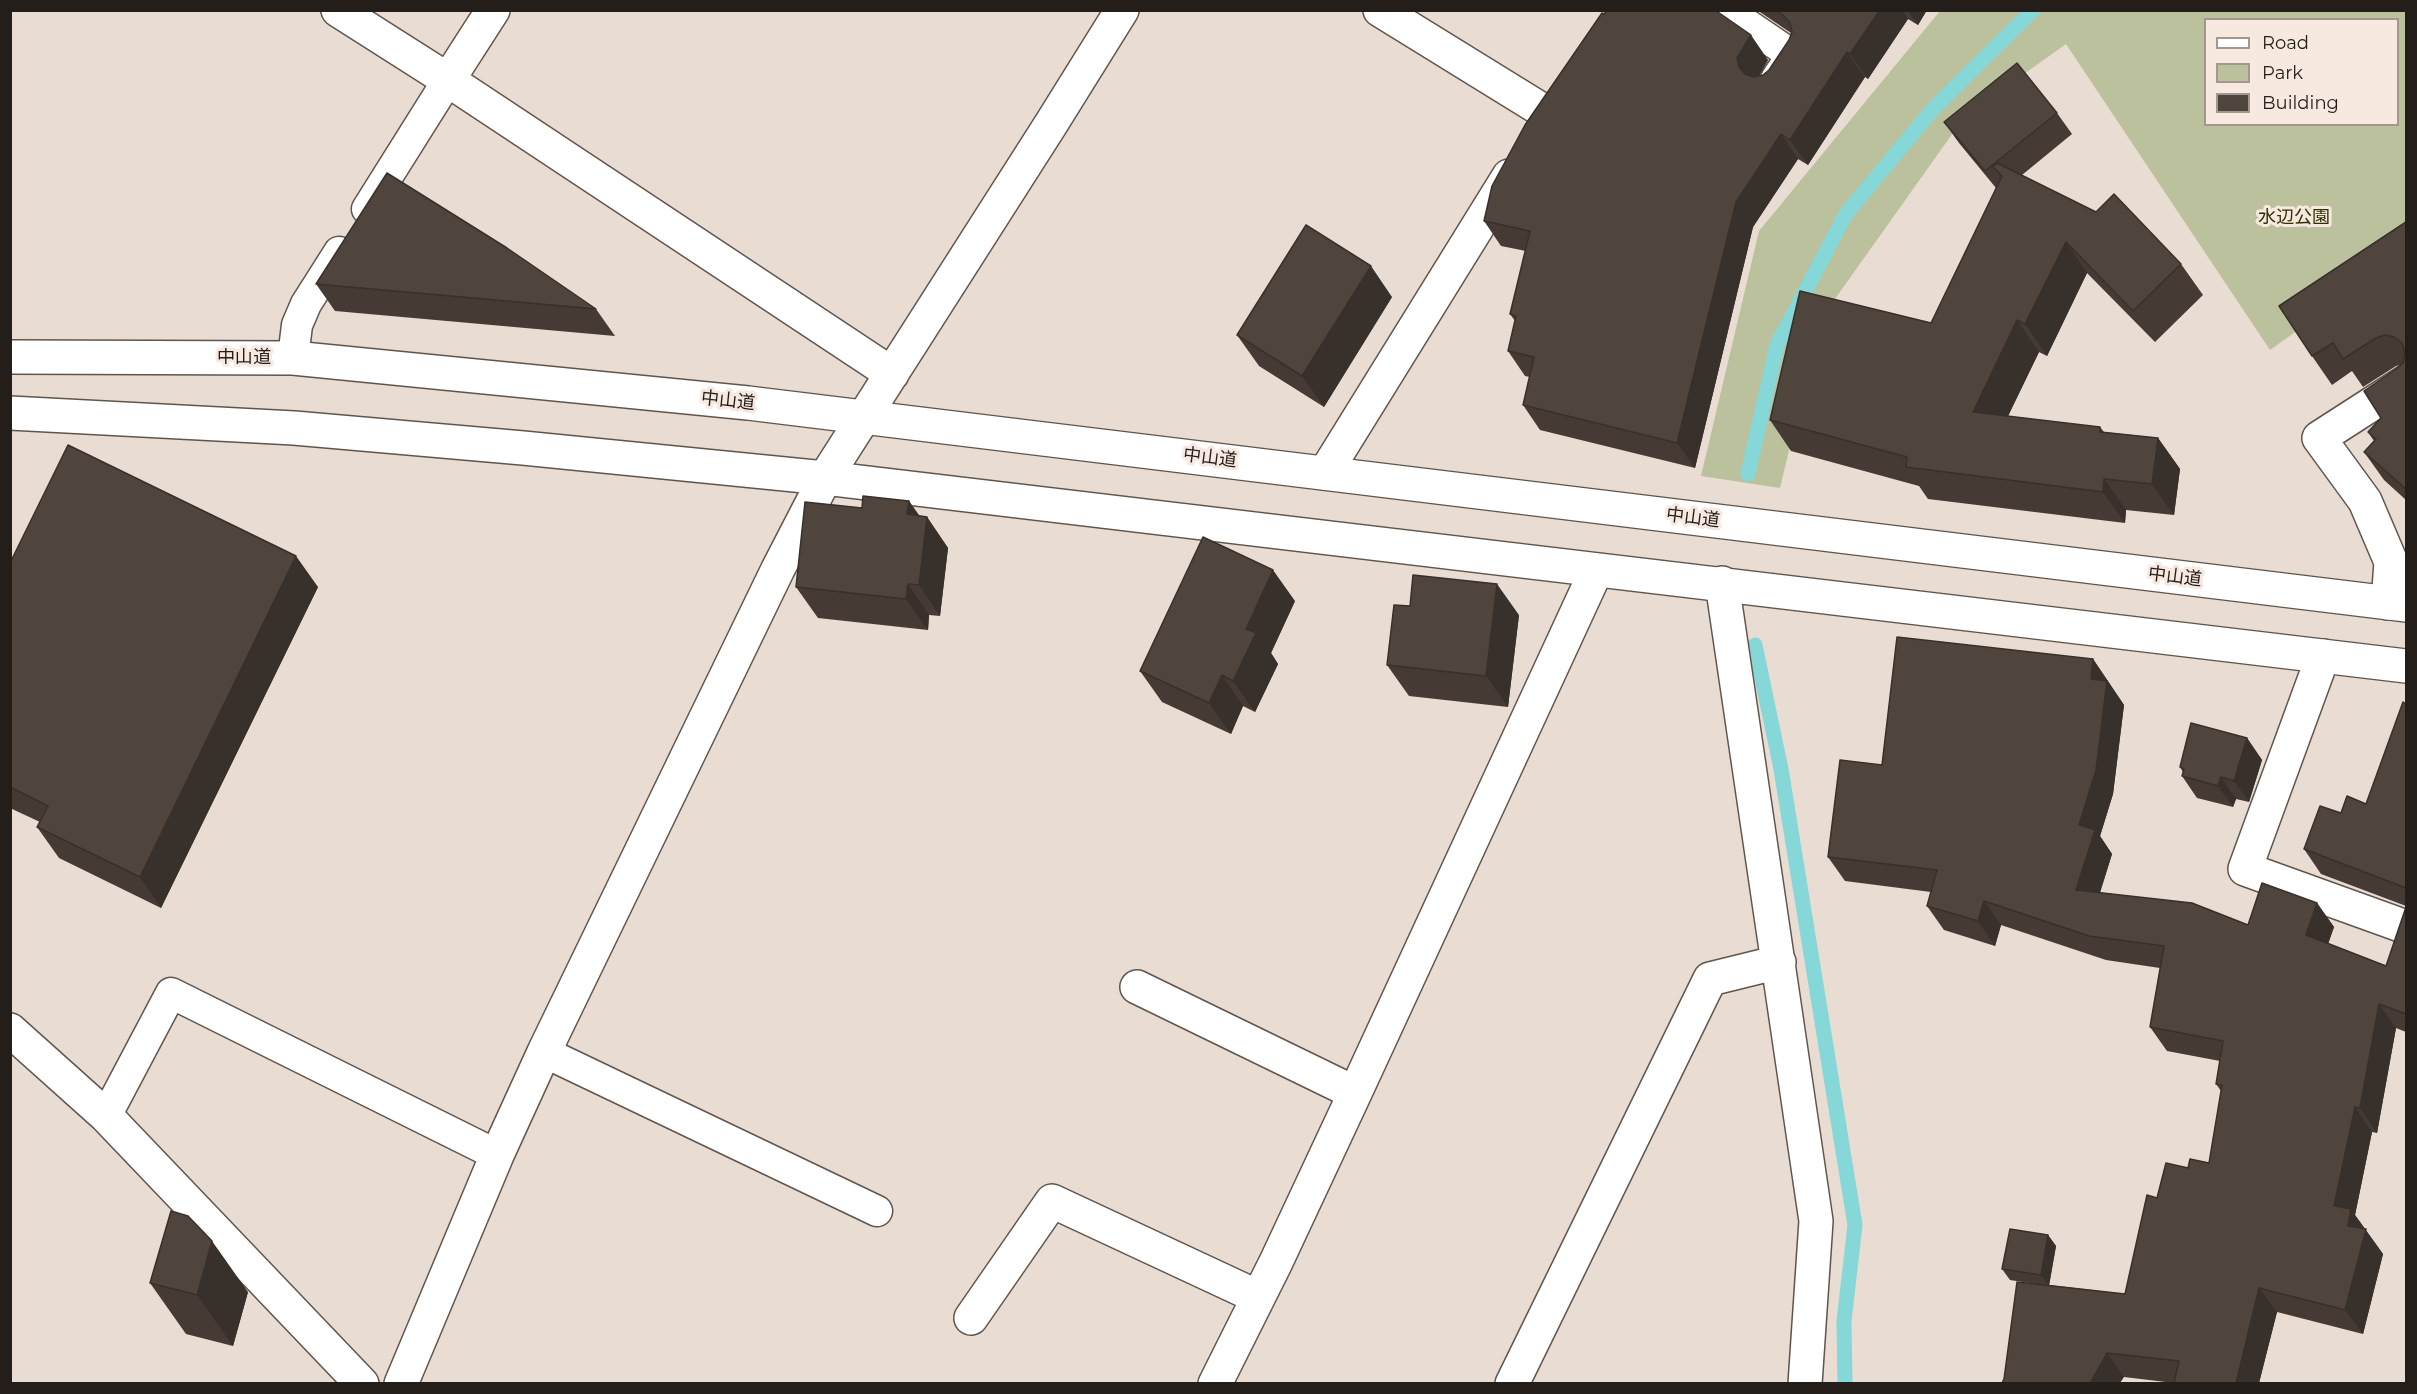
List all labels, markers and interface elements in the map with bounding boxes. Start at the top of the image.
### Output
legend [2204,18,2399,126]
text: Road [2262,32,2309,54]
text: Park [2262,62,2303,84]
text: Building [2262,92,2339,114]
park label: 水辺公園 [2258,207,2330,229]
street label: 中山道 [217,347,271,369]
street label: 中山道 [700,387,756,415]
street label: 中山道 [1182,444,1238,472]
street label: 中山道 [1665,504,1721,532]
street label: 中山道 [2147,563,2203,591]

